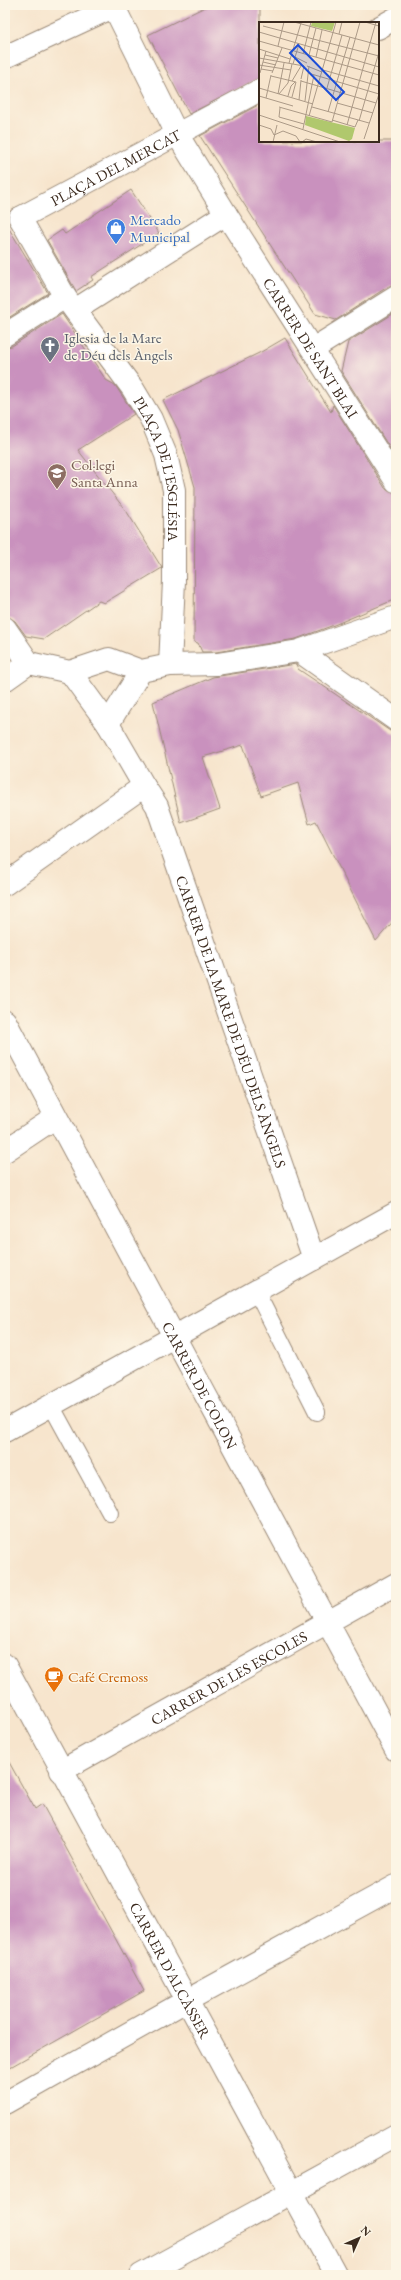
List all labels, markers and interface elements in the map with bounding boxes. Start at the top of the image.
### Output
inset map [259,22,379,142]
street label: PLAÇA DEL MERCAT [47,124,185,210]
place label: Mercado Municipal [130,210,190,246]
shop icon: Mercado Municipal [105,217,127,245]
street label: CARRER DE SANT BLAI [259,274,363,421]
place label: Iglesia de la Mare de Déu dels Àngels [64,328,173,364]
church icon: Iglesia de la Mare de Déu dels Àngels [39,335,61,363]
street label: PLAÇA DE L'ESGLÉSIA [130,393,184,542]
place label: Col·legi Santa Anna [71,455,138,491]
school or university icon: Col·legi Santa Anna [46,462,68,490]
street label: CARRER DE LA MARE DE DÉU DELS ÀNGELS [172,873,291,1170]
street label: CARRER DE COLON [158,1318,242,1452]
street label: CARRER DE LES ESCOLES [147,1626,310,1729]
cafe icon: Café Cremoss [43,1665,65,1693]
place label: Café Cremoss [68,1667,148,1686]
street label: CARRER D'ALCÀSSER [126,1899,215,2042]
north arrow [339,2218,379,2258]
text: N [358,2223,374,2239]

